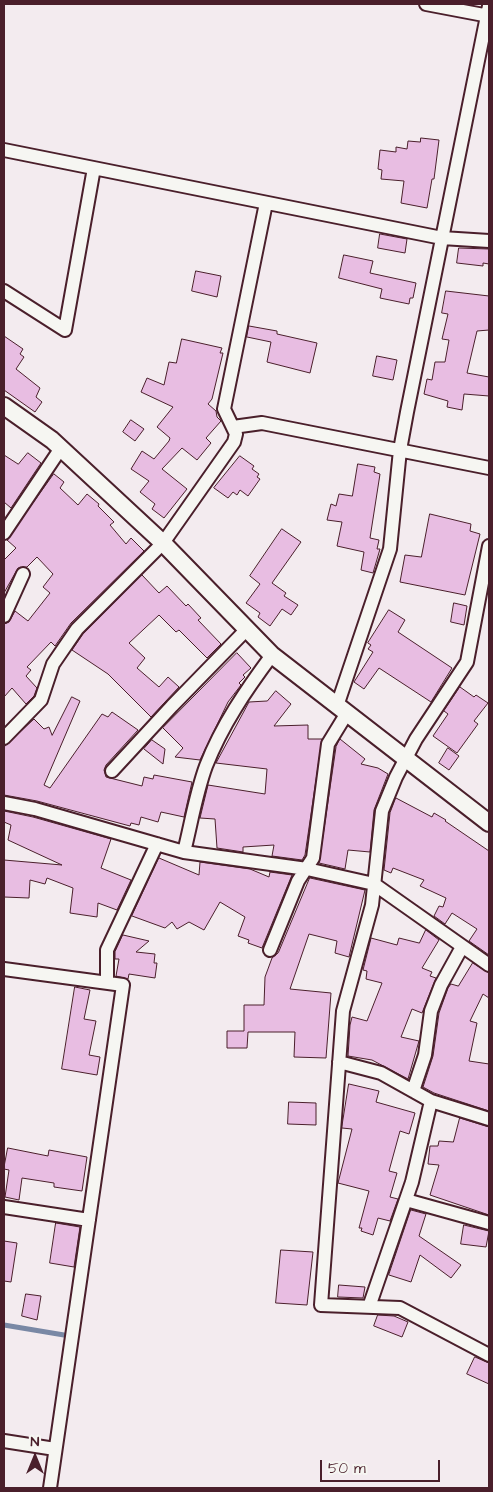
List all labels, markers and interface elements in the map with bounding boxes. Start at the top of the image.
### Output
north arrow [10,1432,60,1482]
text: N [31,1432,39,1452]
scale bar [323,1450,443,1482]
text: 50 m [328,1458,366,1479]

